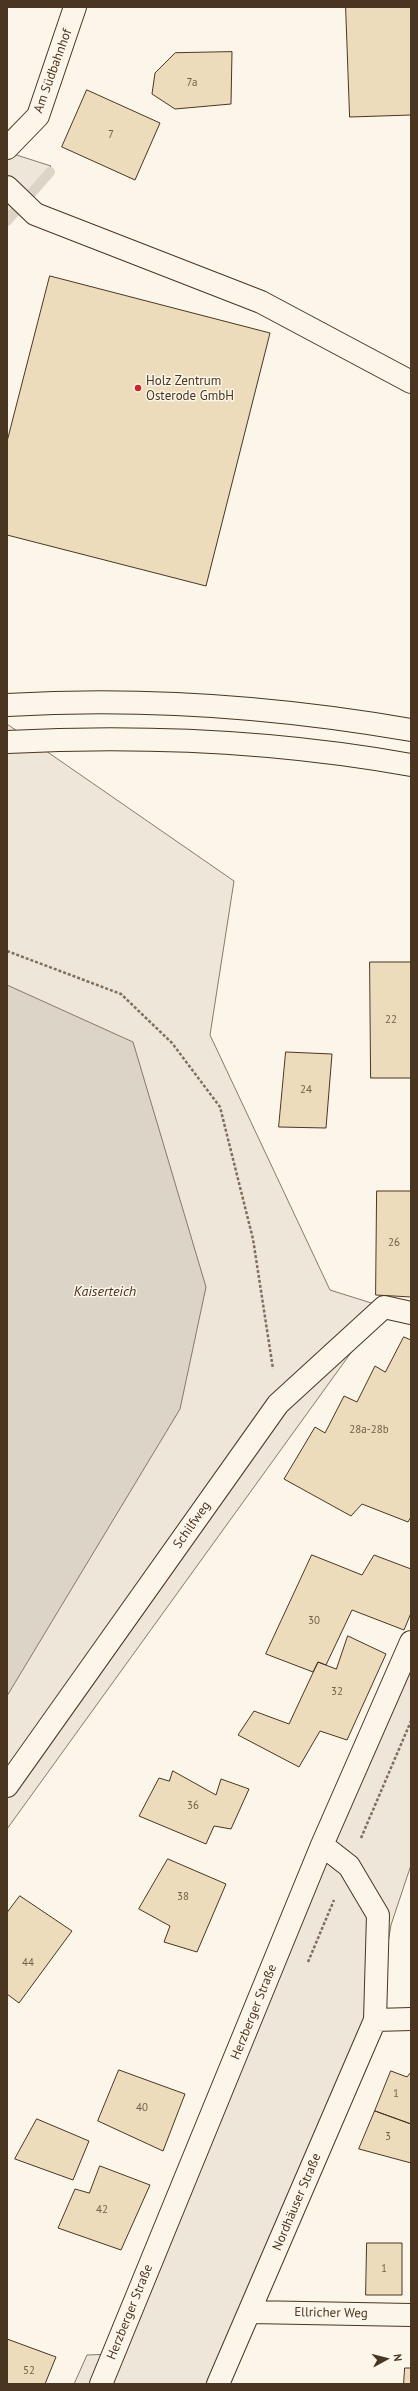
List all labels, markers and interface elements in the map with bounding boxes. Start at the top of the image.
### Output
street label: Am Südbahnhof [31,27,75,115]
house number: 7a [187,76,197,90]
house number: 7 [108,128,114,142]
place label: Holz Zentrum Osterode GmbH [146,373,234,404]
marker: Holz Zentrum Osterode GmbH [133,383,143,393]
house number: 22 [385,1013,397,1027]
house number: 24 [300,1083,312,1097]
house number: 26 [388,1236,400,1250]
water label: Kaiserteich [74,1284,136,1300]
house number: 28a-28b [349,1423,389,1437]
street label: Schilfweg [170,1498,214,1552]
house number: 30 [308,1614,320,1628]
house number: 32 [331,1685,343,1699]
house number: 36 [187,1799,199,1813]
house number: 38 [177,1890,189,1904]
house number: 44 [22,1956,34,1970]
street label: Herzberger Straße [228,1962,280,2062]
house number: 1 [393,2087,399,2101]
house number: 40 [136,2101,148,2115]
house number: 3 [385,2130,391,2144]
street label: Nordhäuser Straße [269,2151,325,2253]
house number: 42 [96,2203,108,2217]
street label: Herzberger Straße [104,2262,156,2362]
house number: 1 [381,2262,387,2276]
street label: Ellricher Weg [294,2305,368,2321]
north arrow [366,2339,406,2379]
text: N [391,2353,405,2362]
house number: 52 [23,2364,35,2378]

